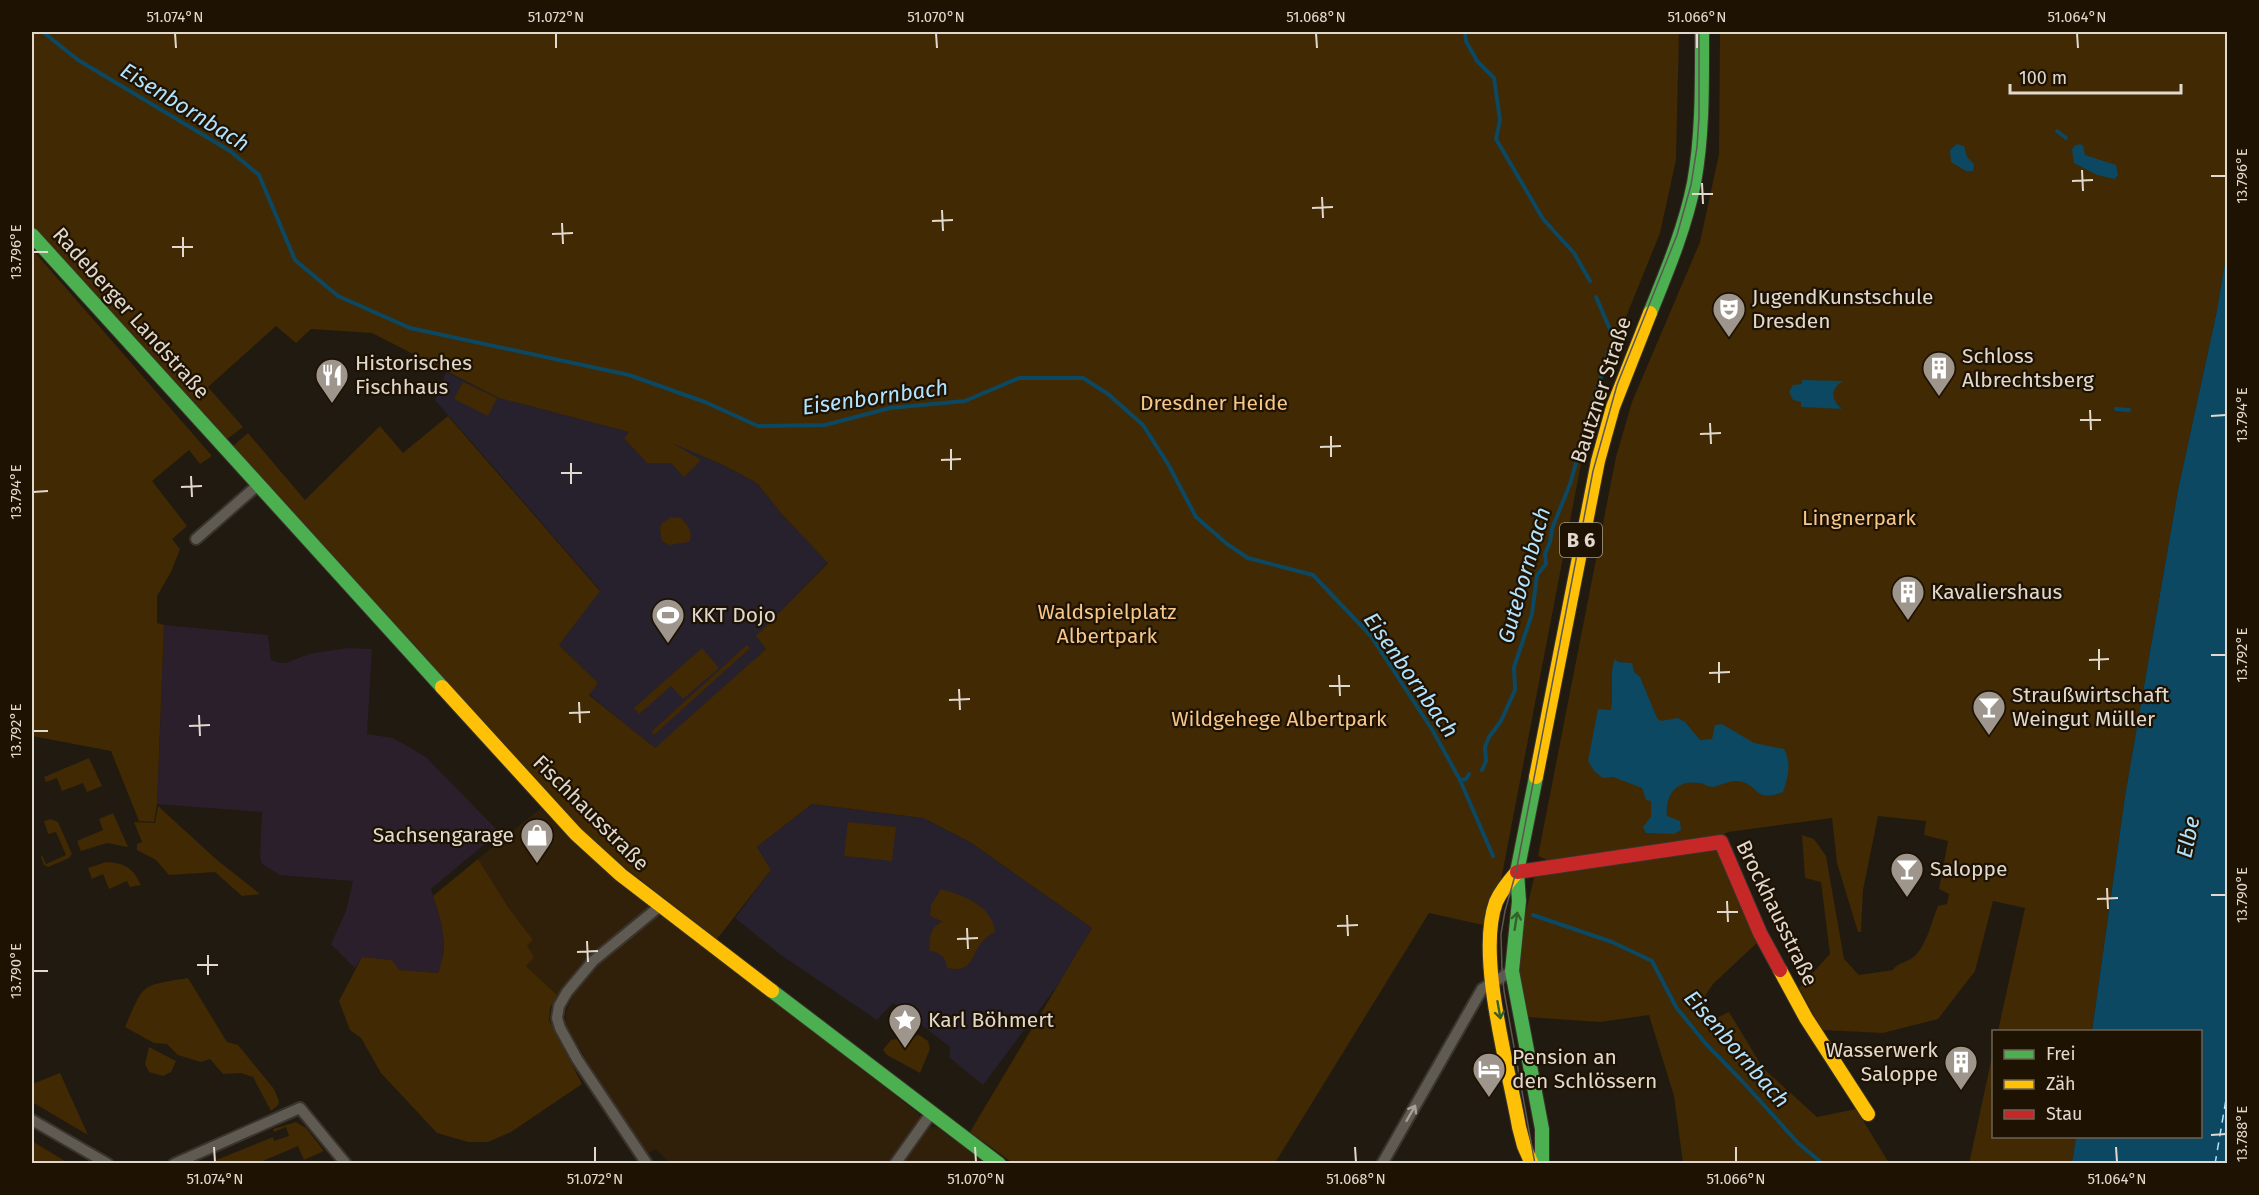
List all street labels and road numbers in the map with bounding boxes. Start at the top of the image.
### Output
street label: Radeberger Landstraße [47,222,215,404]
street label: Bautzner Straße [1565,314,1637,466]
road number: B 6 [1560,523,1602,557]
street label: Fischhausstraße [528,750,654,876]
street label: Brockhausstraße [1730,836,1824,990]

